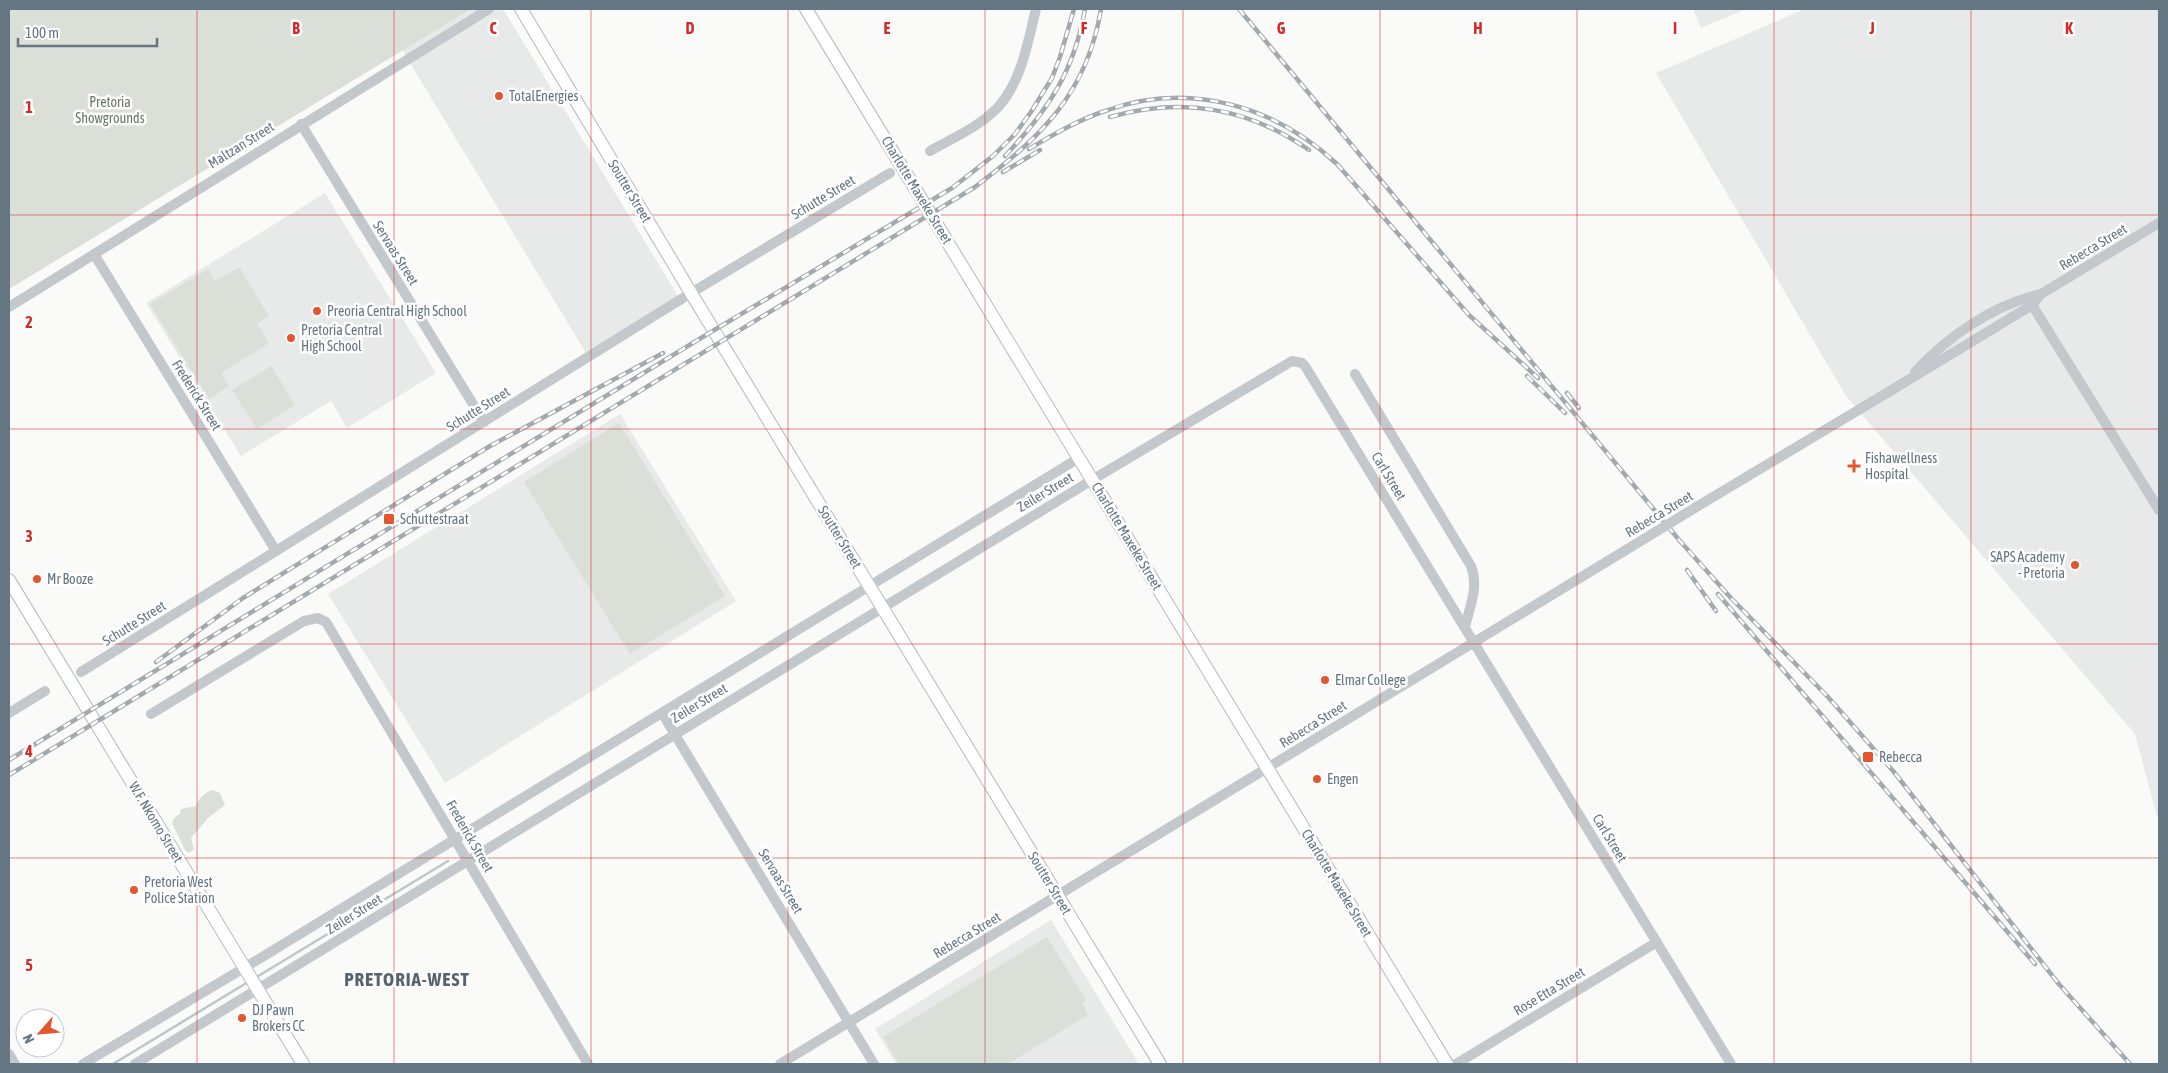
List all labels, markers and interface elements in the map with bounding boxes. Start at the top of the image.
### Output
scale bar [18,15,156,47]
text: B [292,19,300,37]
text: C [489,19,497,37]
text: D [686,19,695,37]
text: E [884,19,891,37]
text: F [1081,19,1088,37]
text: G [1277,19,1286,37]
text: H [1473,19,1483,37]
text: I [1673,19,1677,37]
text: J [1868,19,1875,37]
text: K [2065,19,2073,37]
text: 100 m [25,24,59,41]
place label: TotalEnergies [509,88,579,104]
marker: TotalEnergies [493,90,505,102]
park label: Pretoria Showgrounds [75,94,145,126]
text: 1 [25,98,33,116]
street label: Maltzan Street [205,118,277,172]
street label: Charlotte Maxeke Street [879,133,955,247]
street label: Soutter Street [605,157,655,225]
street label: Schutte Street [788,172,858,222]
street label: Servaas Street [370,218,422,288]
street label: Rebecca Street [2056,221,2130,273]
place label: Preoria Central High School [327,303,467,319]
marker: Preoria Central High School [311,305,323,317]
text: 2 [25,313,33,331]
place label: Pretoria Central High School [301,322,382,354]
marker: Pretoria Central High School [285,332,297,344]
street label: Frederick Street [169,357,225,433]
street label: Schutte Street [443,383,513,435]
street label: Carl Street [1368,449,1410,503]
place label: Fishawellness Hospital [1865,450,1937,482]
marker: Fishawellness Hospital [1847,459,1861,473]
street label: Zeiler Street [1014,469,1076,515]
street label: Charlotte Maxeke Street [1089,479,1165,593]
street label: Rebecca Street [1622,488,1696,540]
street label: Soutter Street [815,503,865,571]
place label: Schuttestraat [400,511,469,527]
marker: Schuttestraat [382,512,396,526]
text: 3 [25,527,33,545]
place label: SAPS Academy - Pretoria [1990,549,2065,581]
marker: SAPS Academy - Pretoria [2069,559,2081,571]
place label: Mr Booze [47,571,93,587]
marker: Mr Booze [31,573,43,585]
street label: Schutte Street [99,597,169,649]
place label: Elmar College [1335,672,1406,688]
marker: Elmar College [1319,674,1331,686]
street label: Zeiler Street [668,680,730,726]
street label: Rebecca Street [1277,697,1349,751]
text: 4 [24,742,33,760]
place label: Rebecca [1879,749,1922,765]
marker: Rebecca [1861,750,1875,764]
place label: Engen [1327,771,1359,787]
marker: Engen [1311,773,1323,785]
street label: W.F. Nkomo Street [126,779,186,865]
street label: Frederick Street [443,797,497,875]
street label: Carl Street [1589,811,1631,865]
street label: Charlotte Maxeke Street [1299,826,1375,940]
street label: Servaas Street [755,846,807,916]
street label: Soutter Street [1025,849,1075,917]
place label: Pretoria West Police Station [144,874,215,906]
marker: Pretoria West Police Station [128,884,140,896]
street label: Zeiler Street [323,891,385,937]
street label: Rebecca Street [930,909,1004,961]
text: 5 [25,956,33,974]
street label: Rose Etta Street [1511,964,1587,1018]
district label: PRETORIA-WEST [344,968,470,990]
place label: DJ Pawn Brokers CC [252,1002,306,1034]
north arrow [15,1008,65,1058]
marker: DJ Pawn Brokers CC [236,1012,248,1024]
text: N [19,1032,37,1046]

